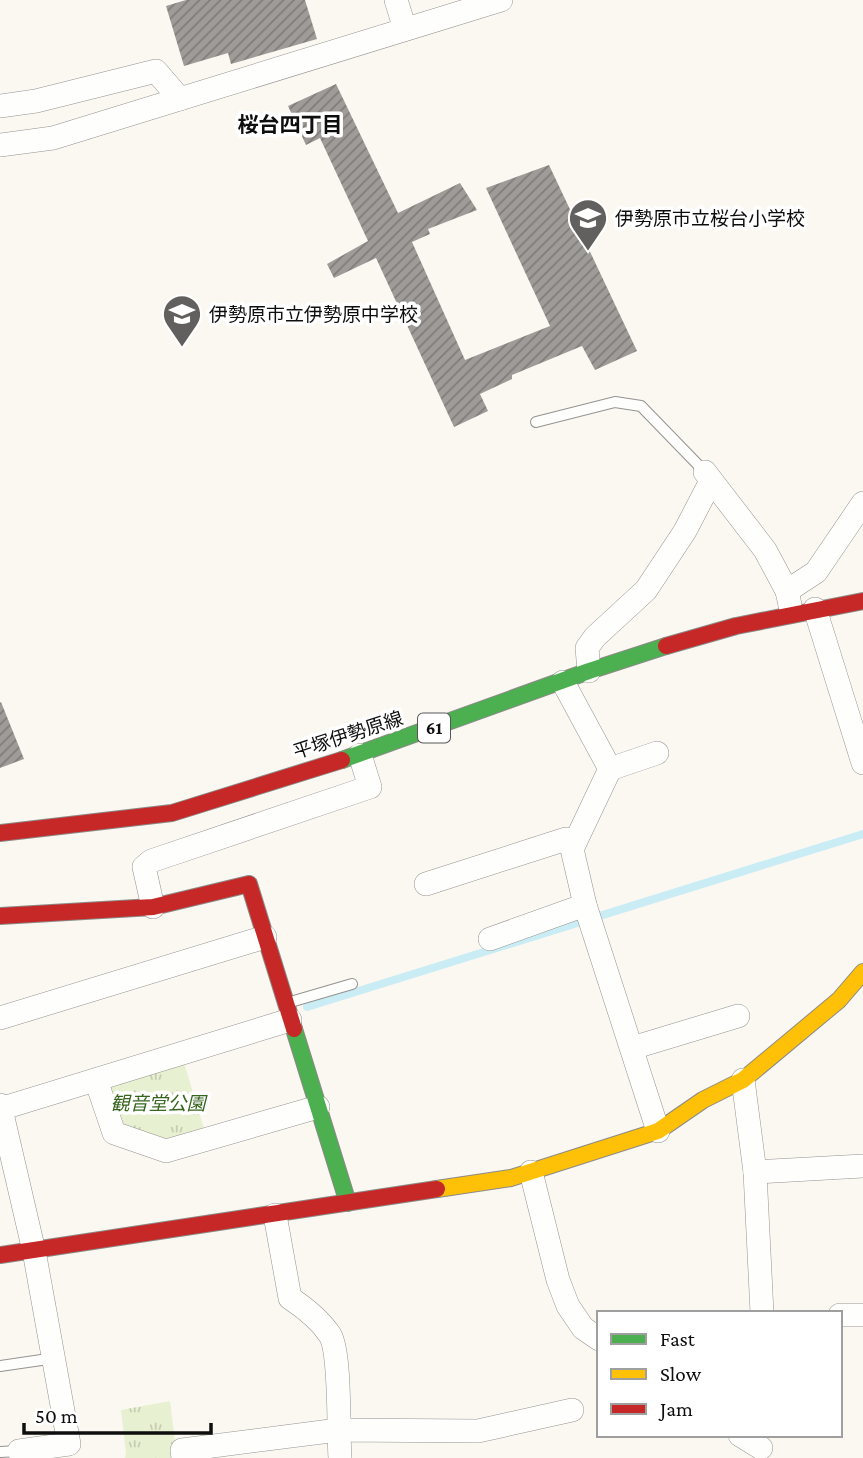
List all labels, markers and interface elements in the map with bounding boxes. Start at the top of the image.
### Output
district label: 桜台四丁目 [238,113,343,137]
school or university icon: 伊勢原市立桜台小学校 [567,197,609,252]
place label: 伊勢原市立桜台小学校 [615,208,805,229]
school or university icon: 伊勢原市立伊勢原中学校 [161,293,203,348]
place label: 伊勢原市立伊勢原中学校 [209,304,418,325]
street label: 平塚伊勢原線 [291,707,405,763]
road number: 61 [418,714,450,742]
park label: 観音堂公園 [110,1093,208,1114]
legend [597,1311,842,1437]
text: Fast [660,1327,696,1351]
text: Slow [660,1362,702,1386]
scale bar [24,1392,212,1436]
text: Jam [658,1397,693,1421]
text: 50 m [35,1404,78,1428]

